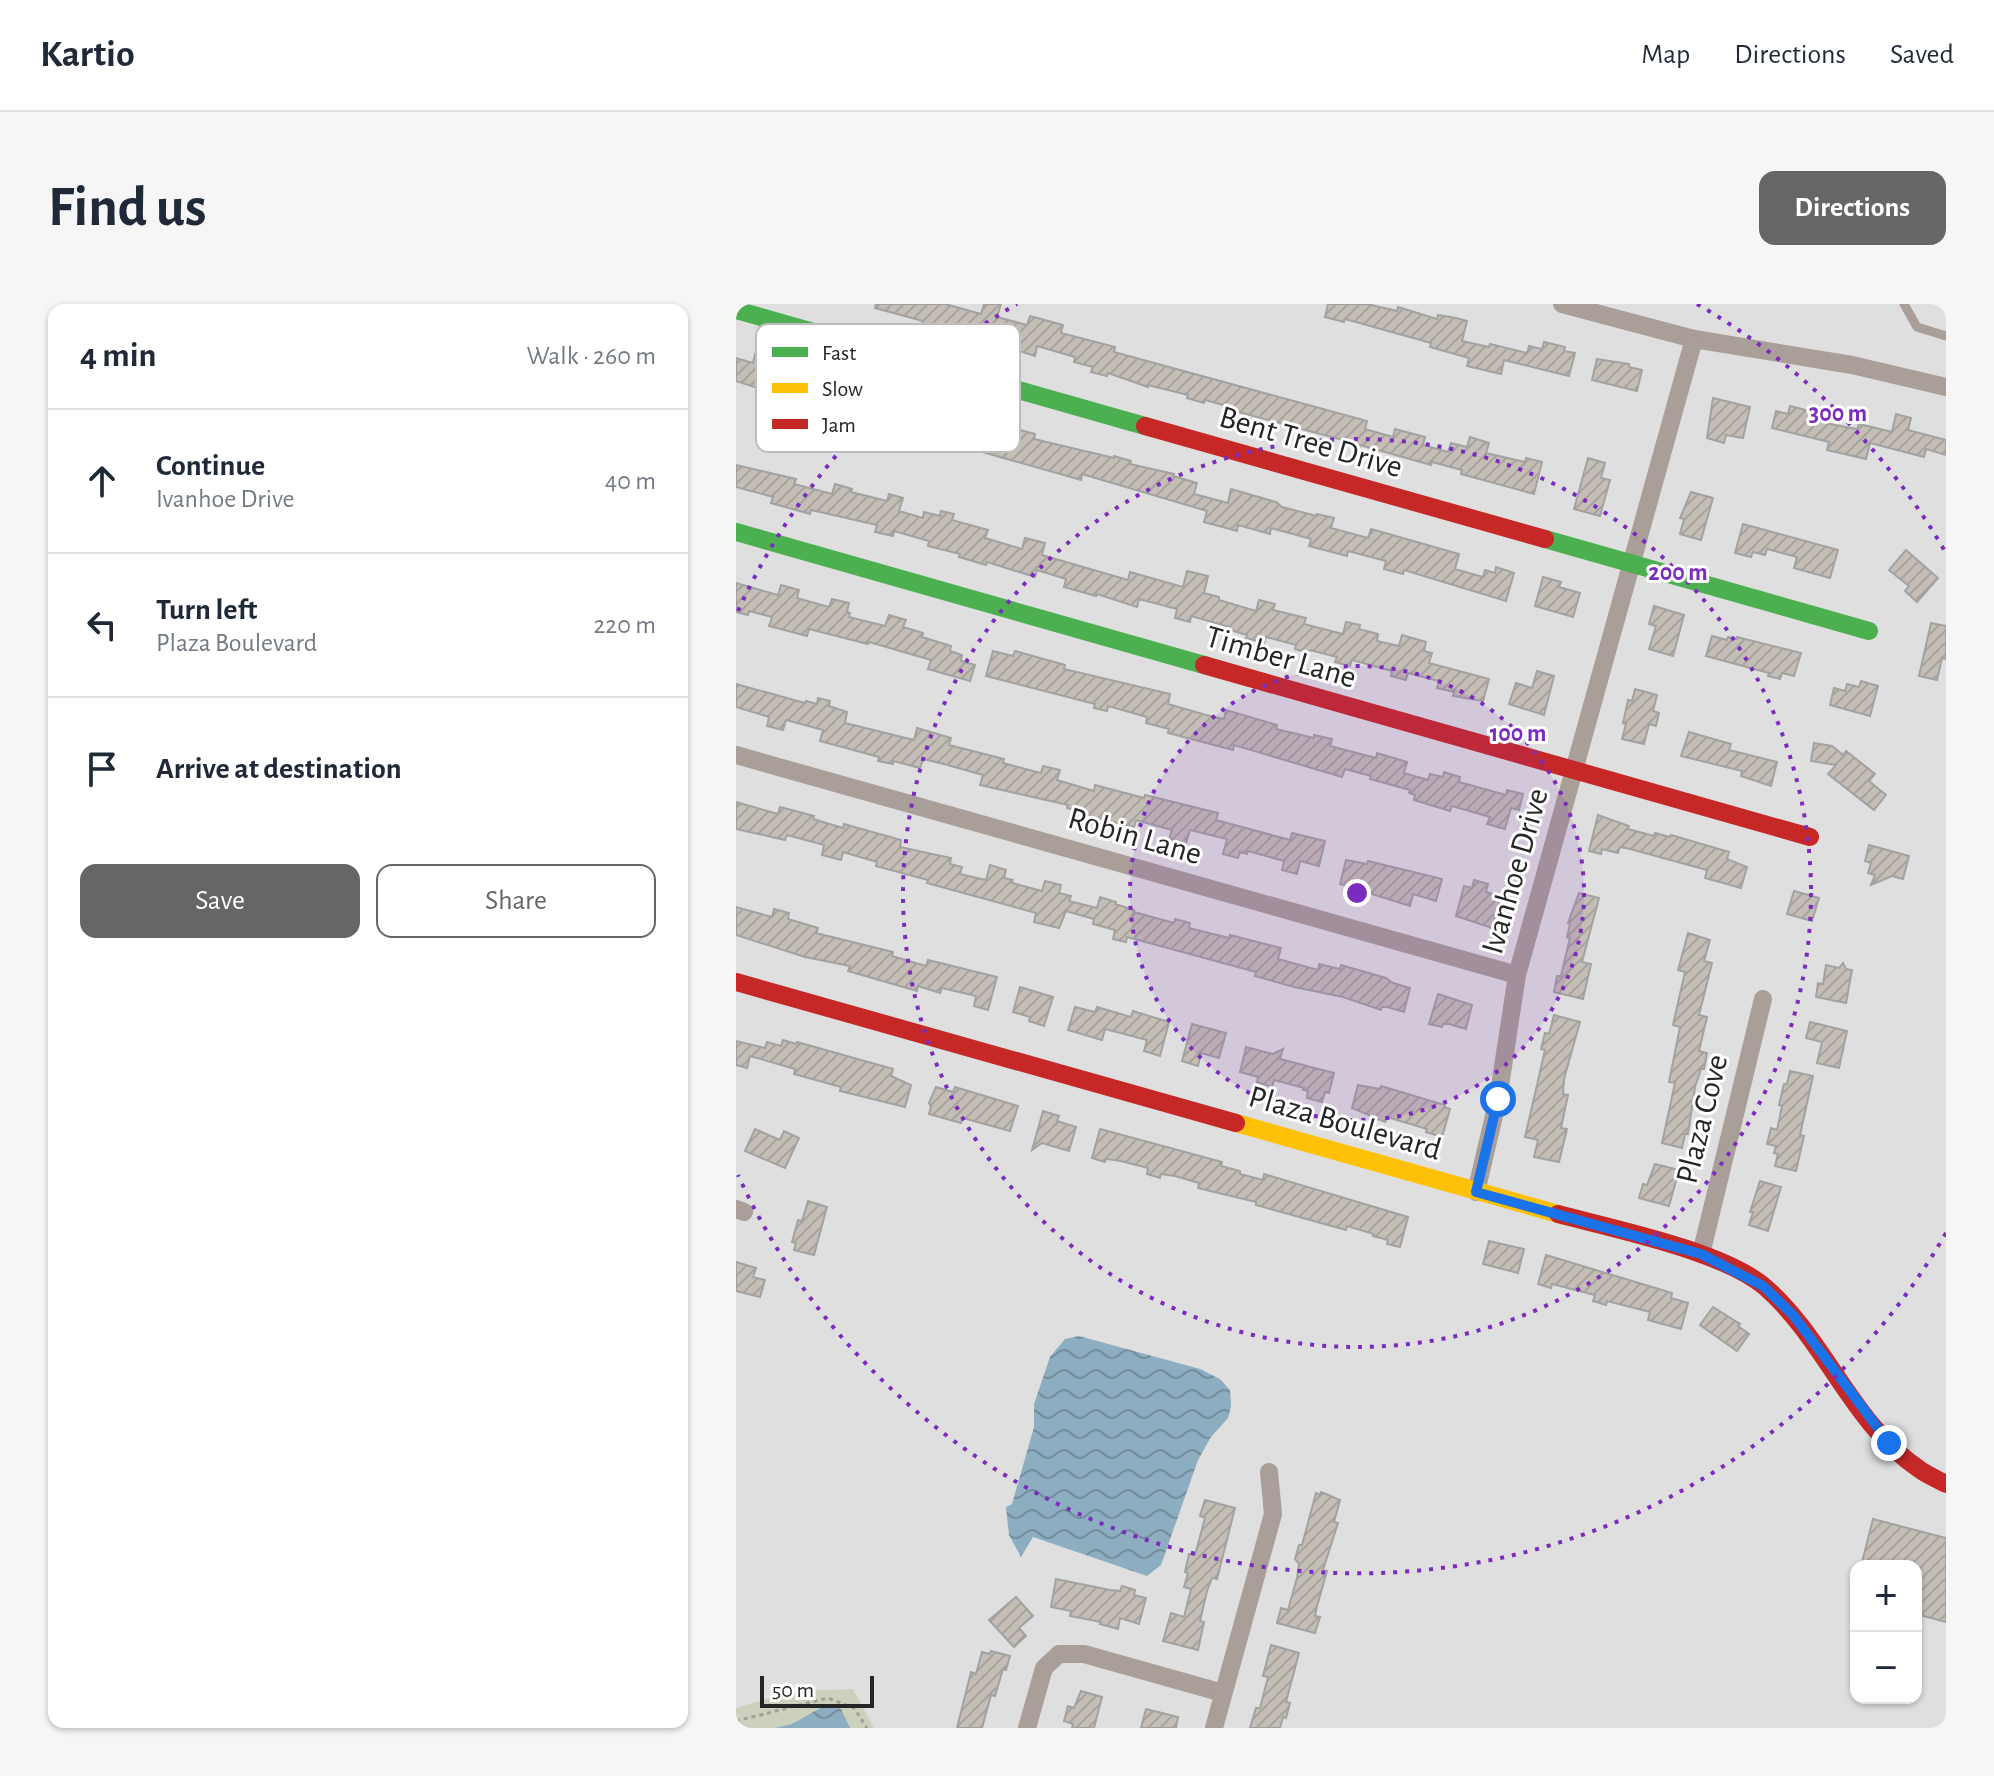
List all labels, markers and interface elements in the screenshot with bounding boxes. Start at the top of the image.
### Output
text: Kartio [40,36,135,74]
text: Map [1641,41,1690,69]
text: Directions [1734,41,1846,69]
text: Saved [1890,41,1954,69]
button: Directions [1759,171,1946,245]
text: Find us [48,180,206,236]
legend [756,324,1020,452]
text: 4 min [80,339,157,373]
text: Fast [822,342,856,364]
text: Walk · 260 m [526,343,656,369]
text: Slow [822,378,863,400]
street label: Bent Tree Drive [1216,401,1406,483]
text: 300 m [1809,402,1867,426]
text: Jam [822,414,856,436]
text: Continue [156,451,265,481]
icon: ahead [80,459,124,503]
text: 40 m [605,468,656,494]
text: Ivanhoe Drive [156,486,295,512]
text: 200 m [1648,561,1708,585]
text: Turn left [156,595,257,625]
icon: left [80,603,124,647]
text: 220 m [594,612,656,638]
street label: Timber Lane [1202,620,1360,694]
text: Plaza Boulevard [156,630,317,656]
text: 100 m [1490,722,1546,746]
icon: arrive [80,747,124,791]
text: Arrive at destination [156,754,402,784]
street label: Ivanhoe Drive [1476,785,1554,957]
street label: Robin Lane [1065,802,1205,870]
button: Save [80,864,360,938]
button: Share [376,864,656,938]
centre of rings [1343,879,1371,907]
street label: Plaza Cove [1671,1051,1733,1187]
street label: Plaza Boulevard [1245,1080,1445,1166]
route start [1480,1081,1516,1117]
route end [1871,1425,1907,1461]
map controls [1850,1560,1922,1704]
button: + [1850,1560,1922,1632]
button: − [1850,1632,1922,1704]
scale bar [760,1672,874,1708]
text: 50 m [772,1679,814,1701]

